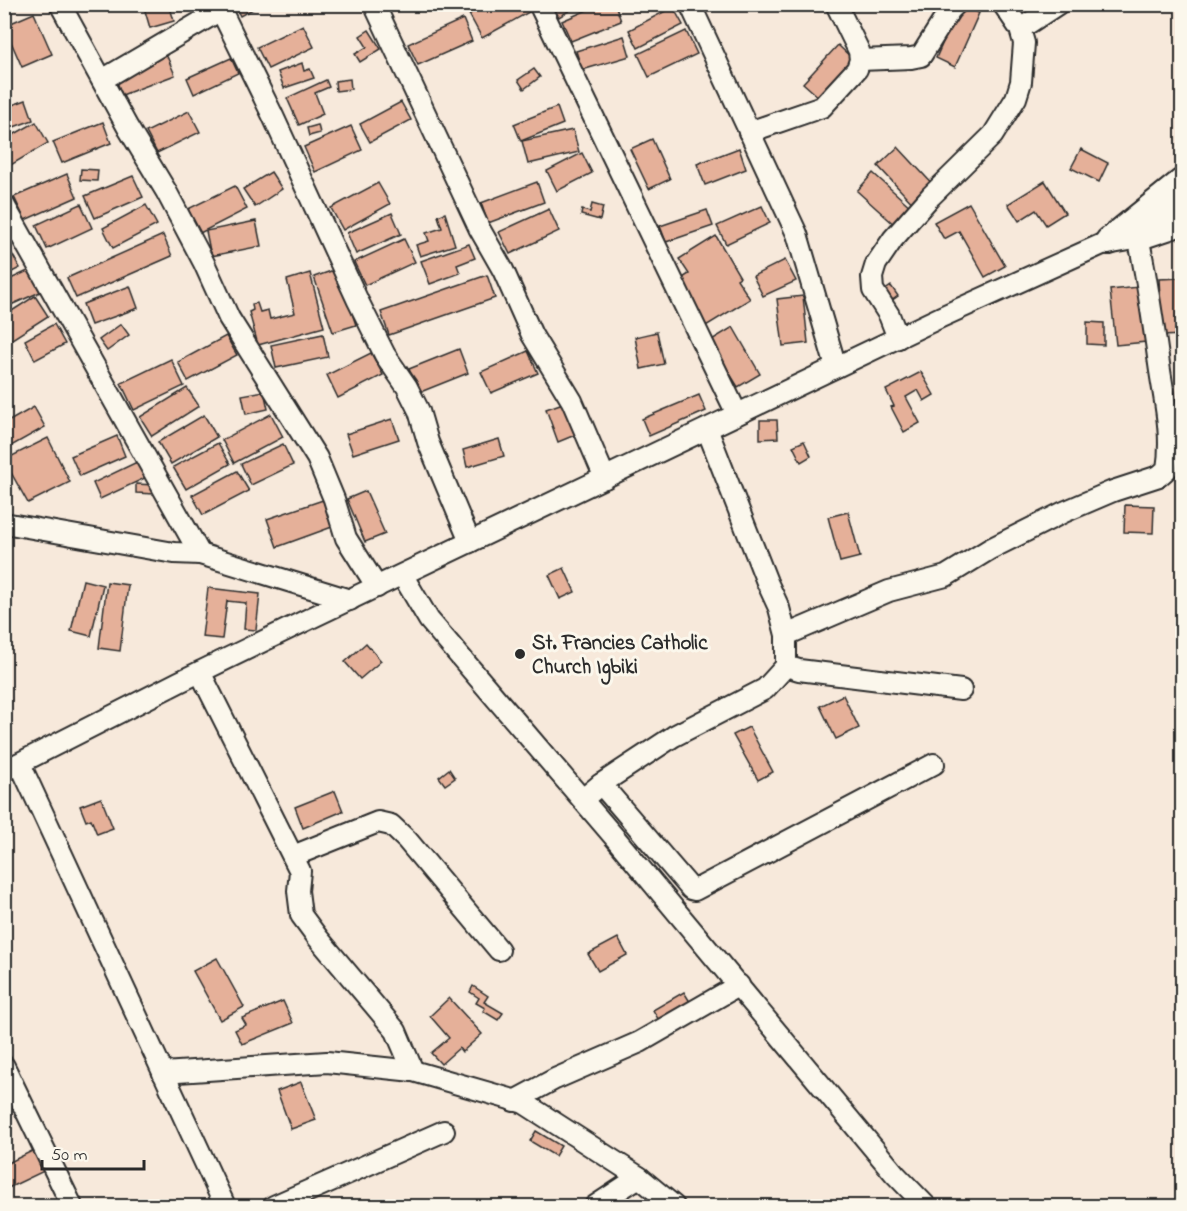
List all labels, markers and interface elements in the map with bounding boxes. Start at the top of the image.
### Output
place label: St. Francies Catholic Church Igbiki [532,629,708,685]
marker: St. Francies Catholic Church Igbiki [513,647,527,661]
scale bar [42,1133,144,1171]
text: 50 m [51,1143,88,1169]

